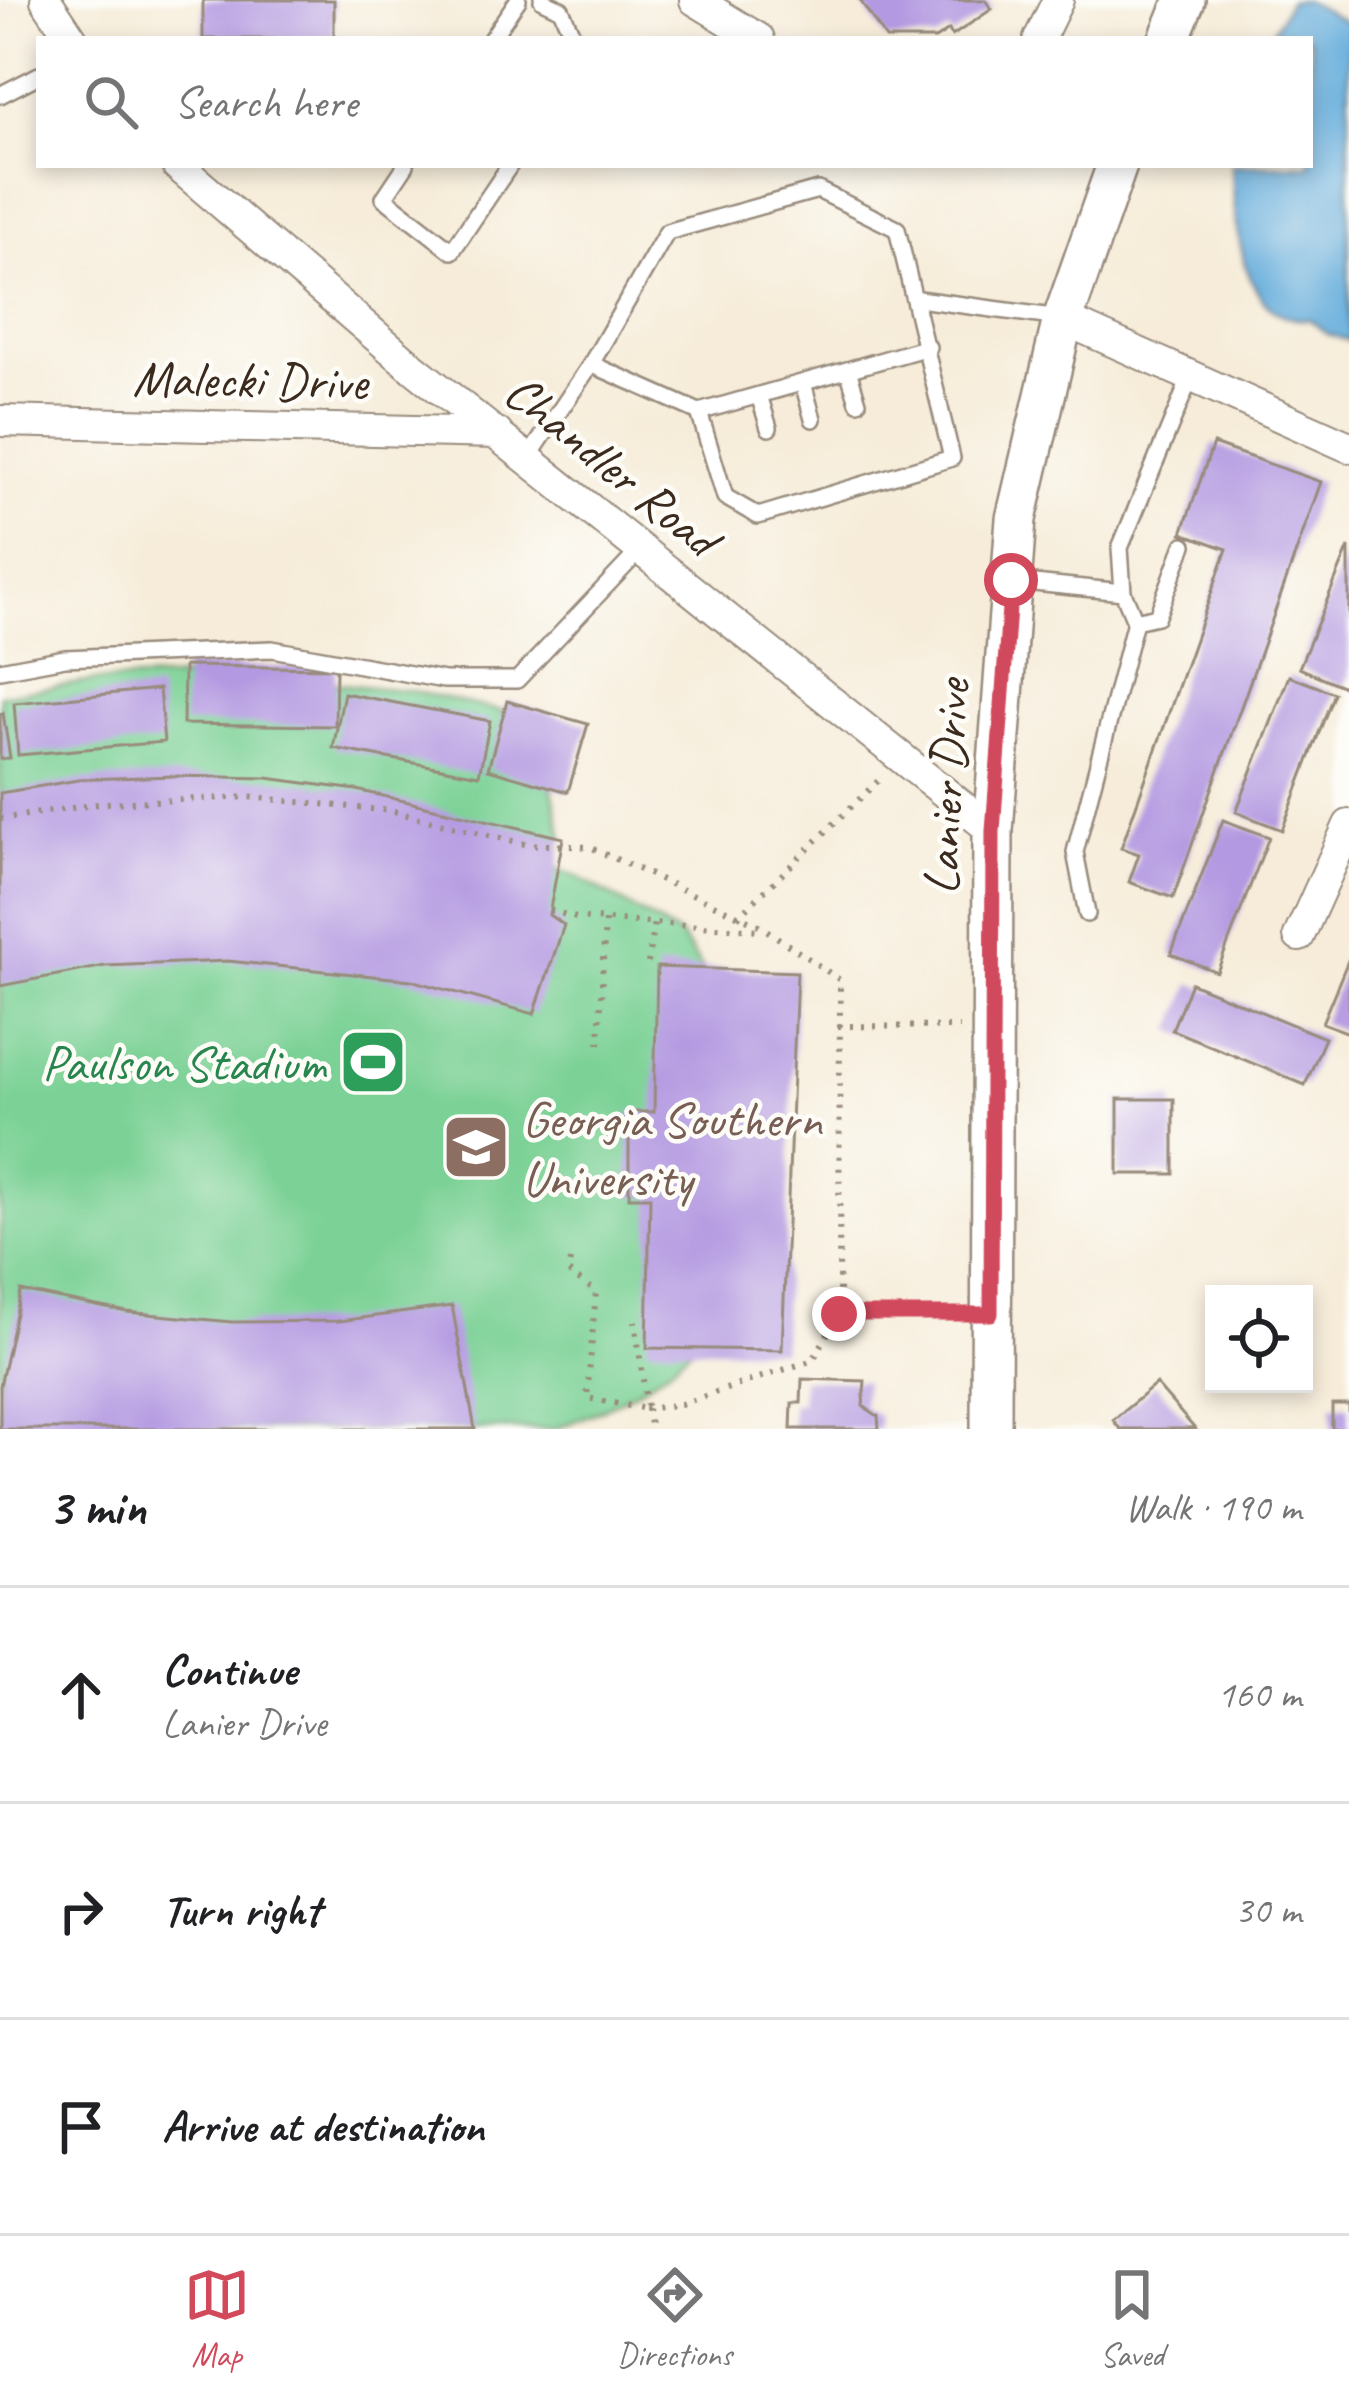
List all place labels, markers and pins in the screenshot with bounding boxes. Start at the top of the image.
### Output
sports icon: Paulson Stadium [338,1027,408,1097]
place label: Paulson Stadium [42,1031,327,1095]
place label: Georgia Southern University [522,1087,824,1210]
school or university icon: Georgia Southern University [441,1112,511,1182]

